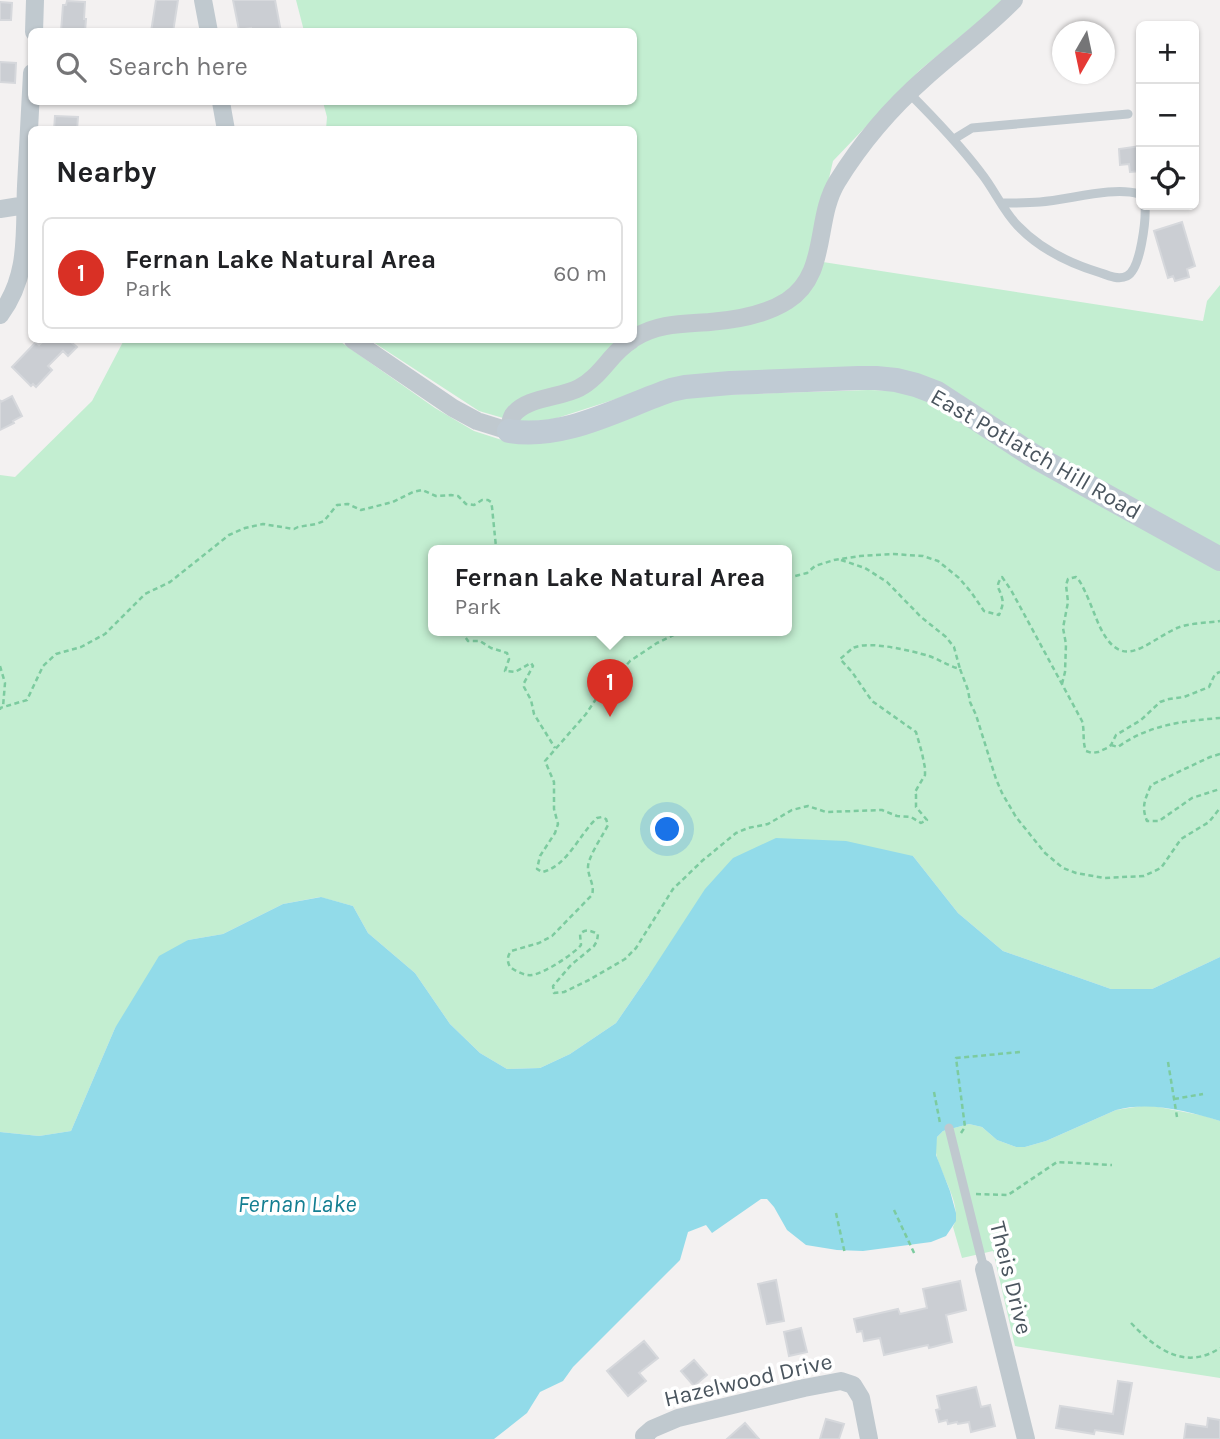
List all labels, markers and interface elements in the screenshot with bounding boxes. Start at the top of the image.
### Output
north arrow [1052,21,1115,84]
map controls [1136,21,1199,210]
button: + [1136,21,1199,84]
search box [28,28,637,105]
icon: search [52,48,90,86]
text: Search here [108,51,248,82]
button: − [1136,84,1199,147]
button: locate [1136,147,1199,210]
text: Nearby [56,154,156,190]
text: Fernan Lake Natural Area [125,244,436,275]
text: 1 [77,260,85,287]
text: 60 m [553,260,607,287]
text: Park [125,275,172,302]
street label: East Potlatch Hill Road [926,383,1146,525]
popup [428,545,792,636]
text: Fernan Lake Natural Area [454,562,766,593]
text: Park [454,593,501,620]
pin: 1 [587,659,633,717]
your location [650,812,684,846]
water label: Fernan Lake [238,1190,356,1218]
street label: Theis Drive [984,1219,1038,1337]
street label: Hazelwood Drive [661,1348,835,1412]

